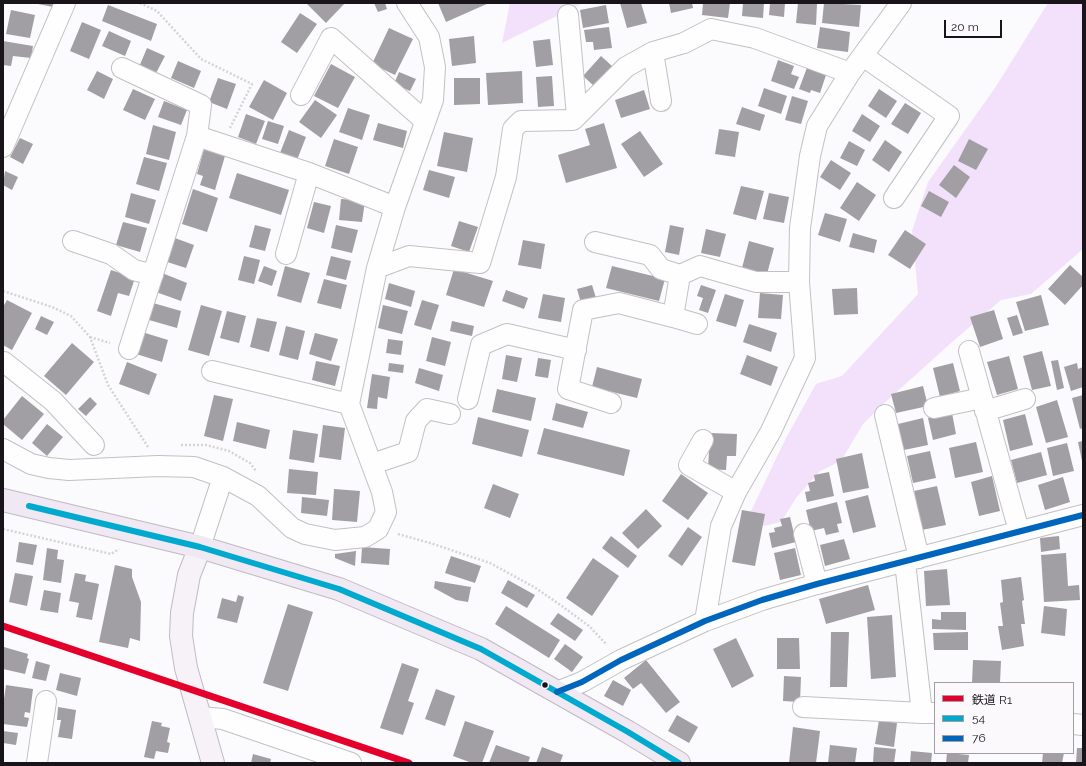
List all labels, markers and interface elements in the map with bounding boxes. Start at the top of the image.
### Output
scale bar [946,12,1004,38]
text: 20 m [951,20,979,34]
unlabelled marker [540,680,550,690]
legend [934,682,1074,754]
text: 鉄道 R1 [972,693,1012,707]
text: 54 [972,711,985,725]
text: 76 [972,731,986,745]

